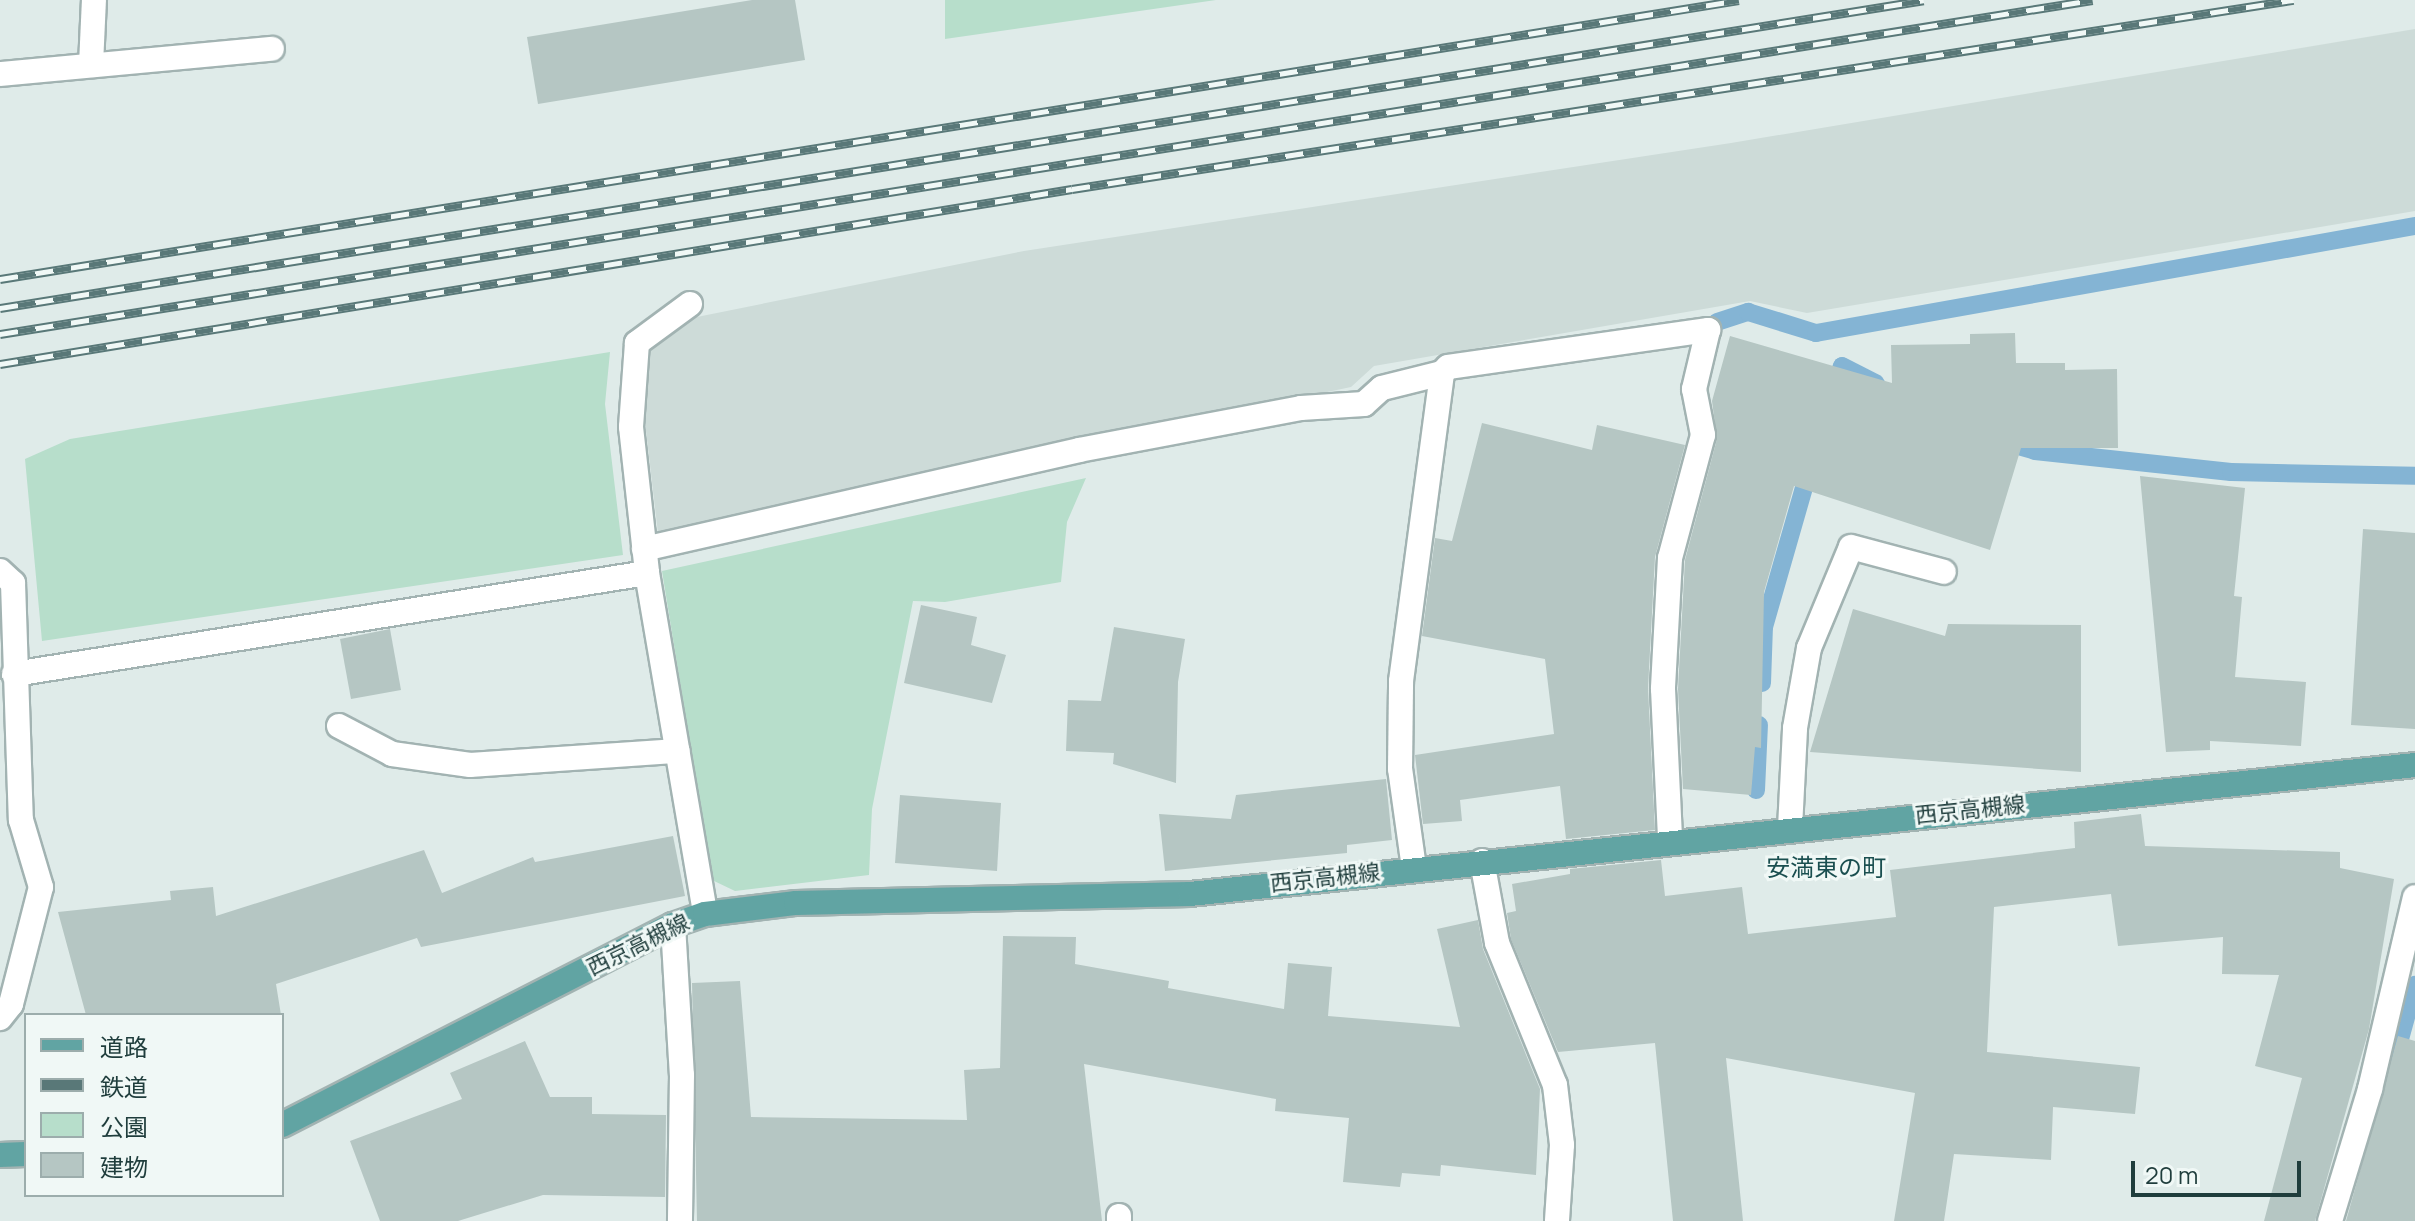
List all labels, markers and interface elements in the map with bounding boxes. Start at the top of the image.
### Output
street label: 西京高槻線 [1914,791,2026,829]
district label: 安満東の町 [1766,853,1886,881]
street label: 西京高槻線 [1269,859,1381,897]
street label: 西京高槻線 [583,909,693,981]
legend [24,1013,284,1197]
text: 道路 [100,1030,148,1063]
text: 鉄道 [100,1070,148,1103]
text: 公園 [100,1110,148,1143]
scale bar [2135,1145,2305,1195]
text: 建物 [100,1150,148,1183]
text: 20 m [2145,1158,2198,1191]

